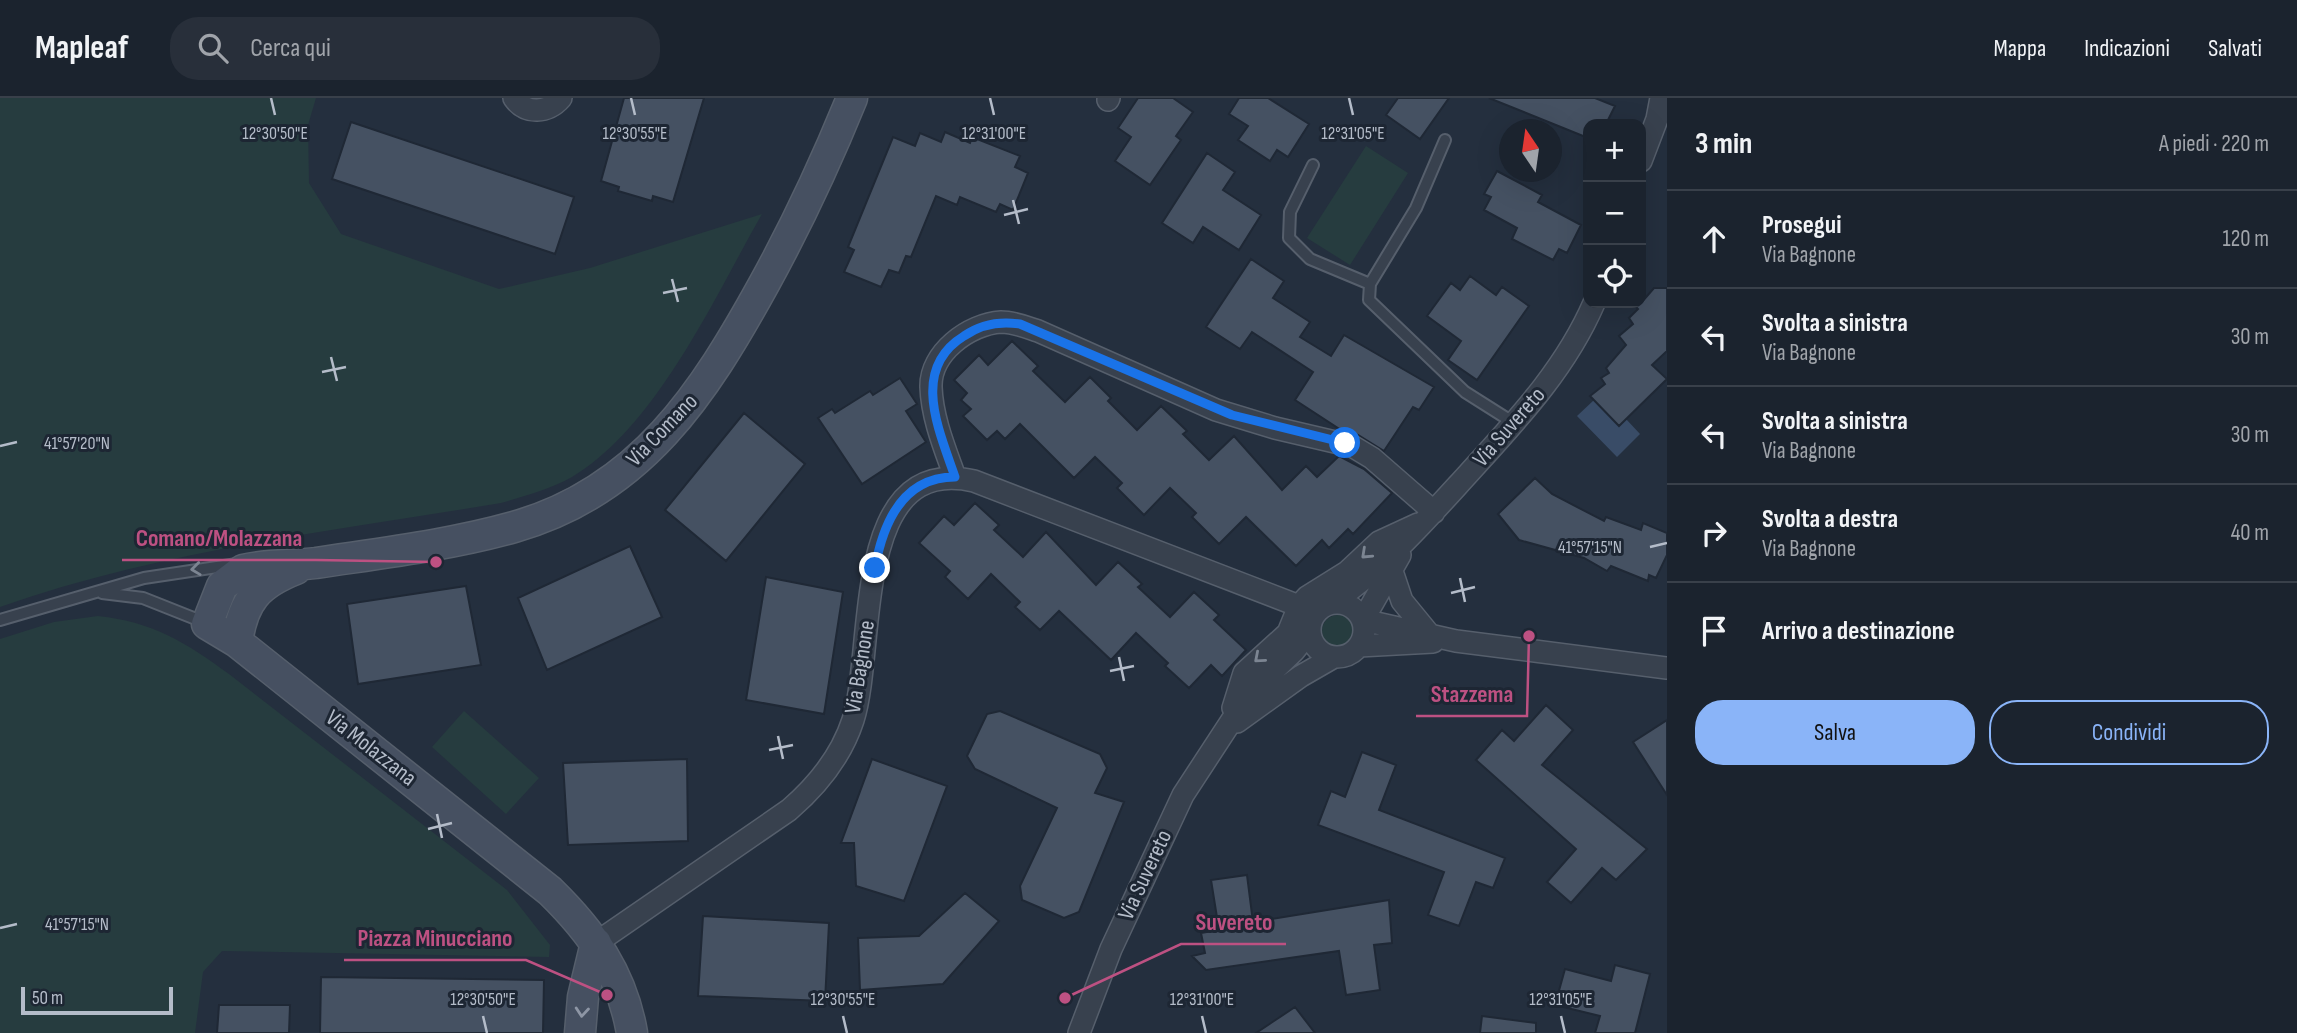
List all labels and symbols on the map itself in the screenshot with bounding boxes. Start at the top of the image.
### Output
north arrow [1499,119,1562,182]
text: 12°30'50"E [242,123,308,144]
text: 12°30'55"E [603,123,667,144]
text: 12°31'00"E [962,123,1026,144]
text: 12°31'05"E [1321,123,1385,144]
street label: Via Suvereto [1467,381,1551,473]
street label: Via Comano [620,388,704,472]
route start [1329,427,1360,458]
text: 41°57'20"N [44,433,110,454]
callout: Comano/Molazzana [122,515,316,560]
text: Comano/Molazzana [136,524,302,553]
text: 41°57'15"N [1558,537,1622,558]
one-way arrow [1361,545,1374,558]
route end [859,552,890,583]
one-way arrow [190,562,202,577]
street label: Via Bagnone [839,618,881,716]
one-way arrow [1254,650,1267,662]
callout: Stazzema [1416,671,1527,716]
text: Stazzema [1431,680,1513,709]
street label: Via Molazzana [320,704,422,792]
street label: Via Suvereto [1112,825,1178,925]
callout: Suvereto [1181,899,1286,944]
text: Suvereto [1195,908,1273,937]
text: 41°57'15"N [45,914,109,935]
callout: Piazza Minucciano [344,915,526,960]
text: Piazza Minucciano [358,924,512,953]
scale bar [21,984,173,1016]
text: 12°30'50"E [450,989,516,1010]
text: 12°30'55"E [811,989,875,1010]
text: 12°31'00"E [1170,989,1234,1010]
text: 12°31'05"E [1529,989,1593,1010]
one-way arrow [575,1006,590,1017]

